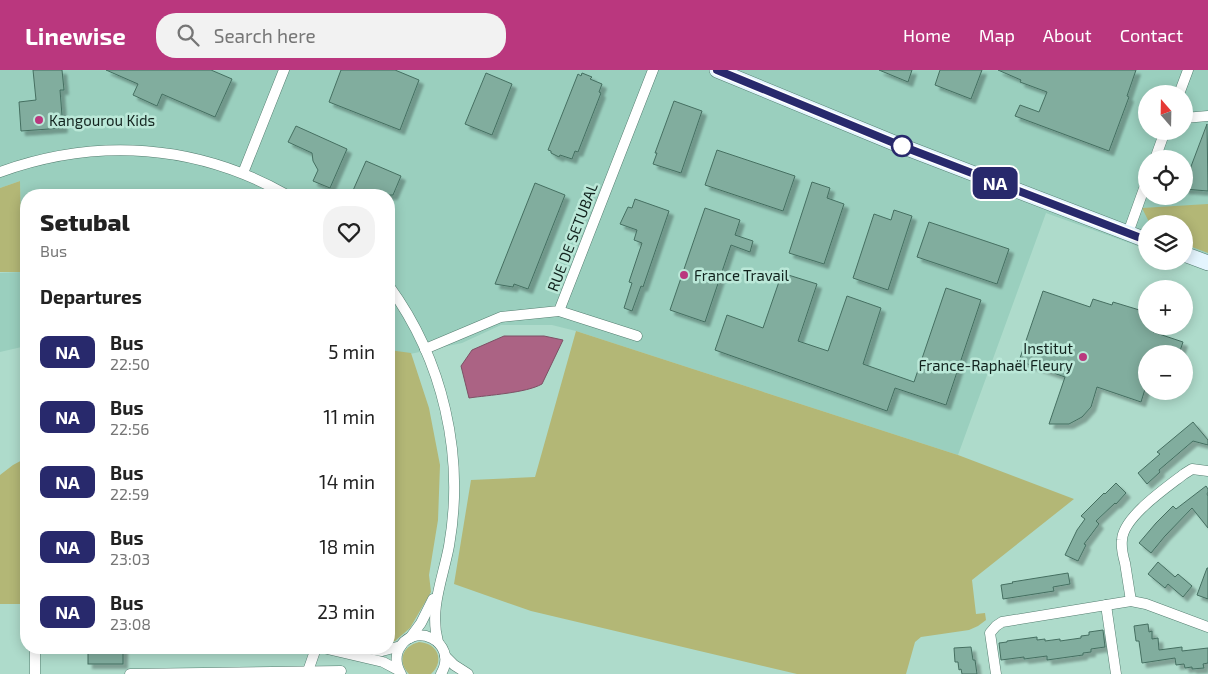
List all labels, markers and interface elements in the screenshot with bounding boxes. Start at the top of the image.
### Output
search box [156,13,506,58]
text: Linewise [25,21,126,50]
icon: search [174,21,202,49]
text: Search here [214,24,316,47]
text: Home [903,24,951,46]
text: Map [979,24,1015,46]
text: About [1043,24,1092,46]
text: Contact [1120,24,1183,46]
north arrow [1138,85,1192,140]
map controls [1138,85,1193,400]
place label: Kangourou Kids [49,111,155,129]
marker: Kangourou Kids [33,114,45,126]
unlabelled marker [891,135,913,157]
button: locate [1138,150,1193,205]
line badge: NA [972,167,1018,199]
text: NA [983,172,1007,194]
street label: RUE DE SETUBAL [543,180,601,294]
button: heart [323,206,375,258]
text: Setubal [40,207,130,236]
button: layers [1138,215,1193,270]
text: Bus [40,241,67,260]
place label: France Travail [694,266,789,284]
marker: France Travail [678,269,690,281]
button: + [1138,280,1193,335]
text: Departures [40,285,142,308]
text: Bus [110,331,144,354]
place label: Institut France-Raphaël Fleury [918,339,1073,374]
text: 5 min [328,340,375,363]
text: NA [55,341,80,363]
button: − [1138,345,1193,400]
marker: Institut France-Raphaël Fleury [1077,351,1089,363]
text: 22:50 [110,354,150,373]
text: Bus [110,396,144,419]
text: 11 min [323,405,375,428]
text: NA [55,406,80,428]
text: 22:56 [110,419,150,438]
text: Bus [110,461,144,484]
text: 14 min [319,470,375,493]
text: NA [55,471,80,493]
text: 22:59 [110,484,150,503]
text: Bus [110,526,144,549]
text: 18 min [319,535,375,558]
text: NA [55,536,80,558]
text: 23:03 [110,549,150,568]
text: Bus [110,591,144,614]
text: 23 min [317,600,375,623]
text: NA [55,601,80,623]
text: 23:08 [110,614,151,633]

